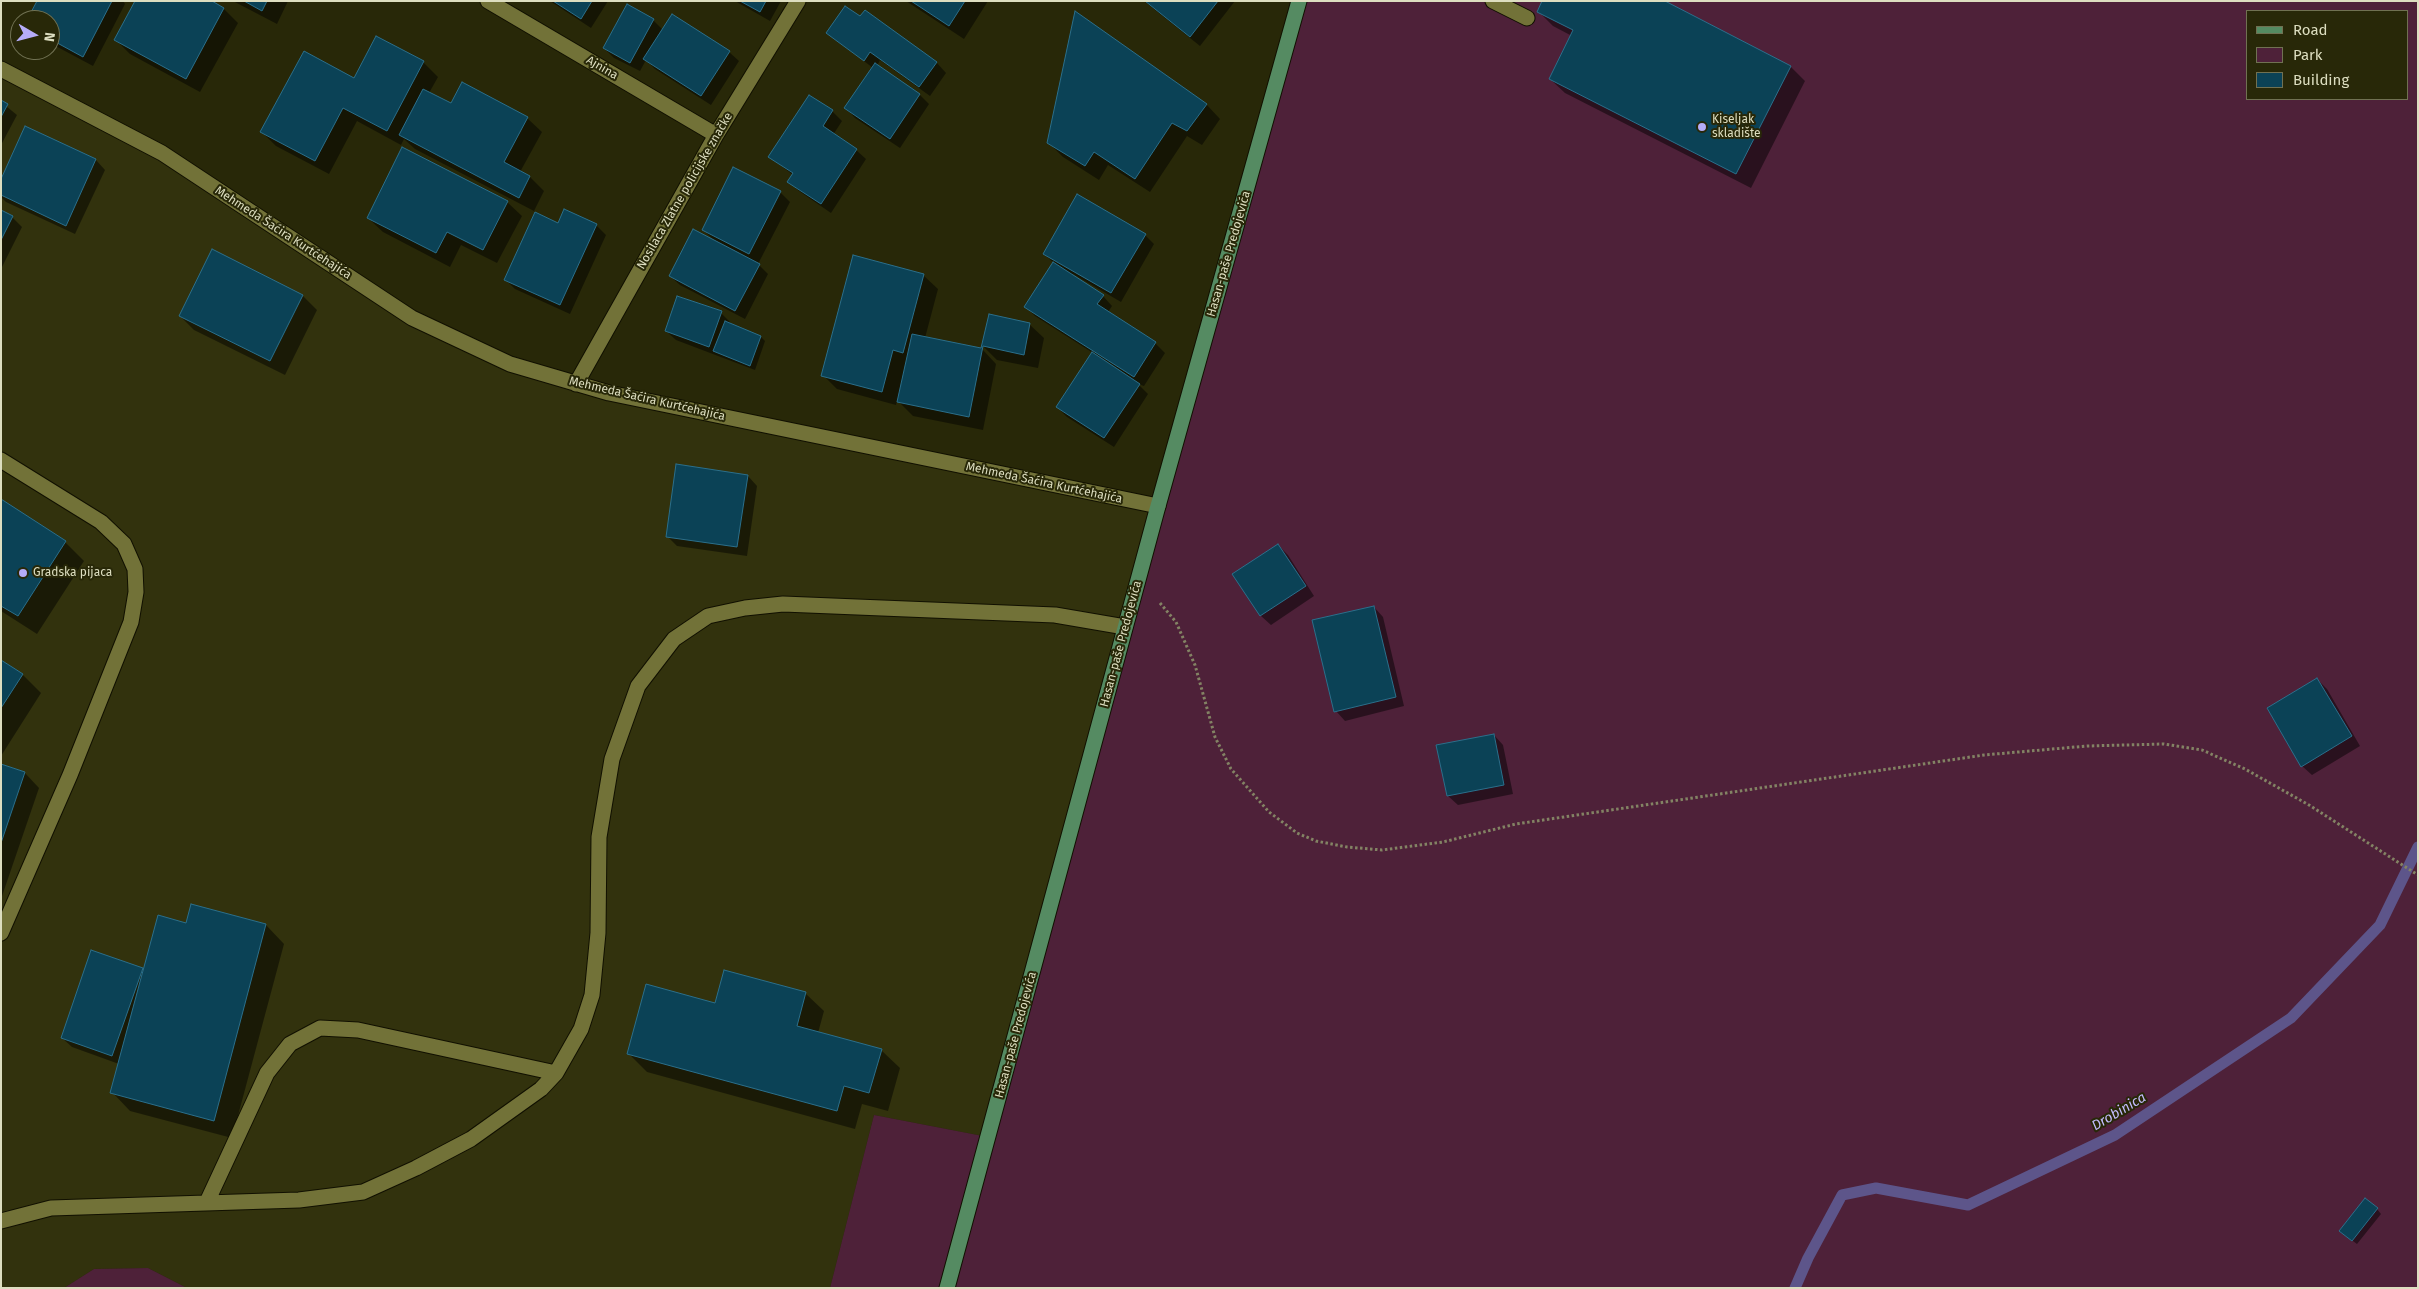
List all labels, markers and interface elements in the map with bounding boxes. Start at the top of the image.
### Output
north arrow [10,10,60,60]
legend [2246,10,2409,100]
text: Road [2293,21,2328,39]
text: N [40,31,58,43]
text: Park [2293,46,2323,64]
street label: Ajnina [584,53,620,83]
text: Building [2293,71,2349,89]
street label: Nosilaca Zlatne policijske značke [634,110,736,272]
place label: Kiseljak skladište [1712,113,1761,141]
marker: Kiseljak skladište [1696,121,1708,133]
street label: Mehmeda Šaćira Kurtćehajića [212,183,354,283]
street label: Hasan-paše Predojevića [1204,189,1254,319]
street label: Mehmeda Šaćira Kurtćehajića [568,374,726,424]
street label: Mehmeda Šaćira Kurtćehajića [964,459,1124,507]
place label: Gradska pijaca [33,566,112,580]
marker: Gradska pijaca [17,567,29,579]
street label: Hasan-paše Predojevića [1097,579,1145,709]
street label: Hasan-paše Predojevića [992,970,1040,1100]
water label: Drobinica [2089,1089,2149,1135]

